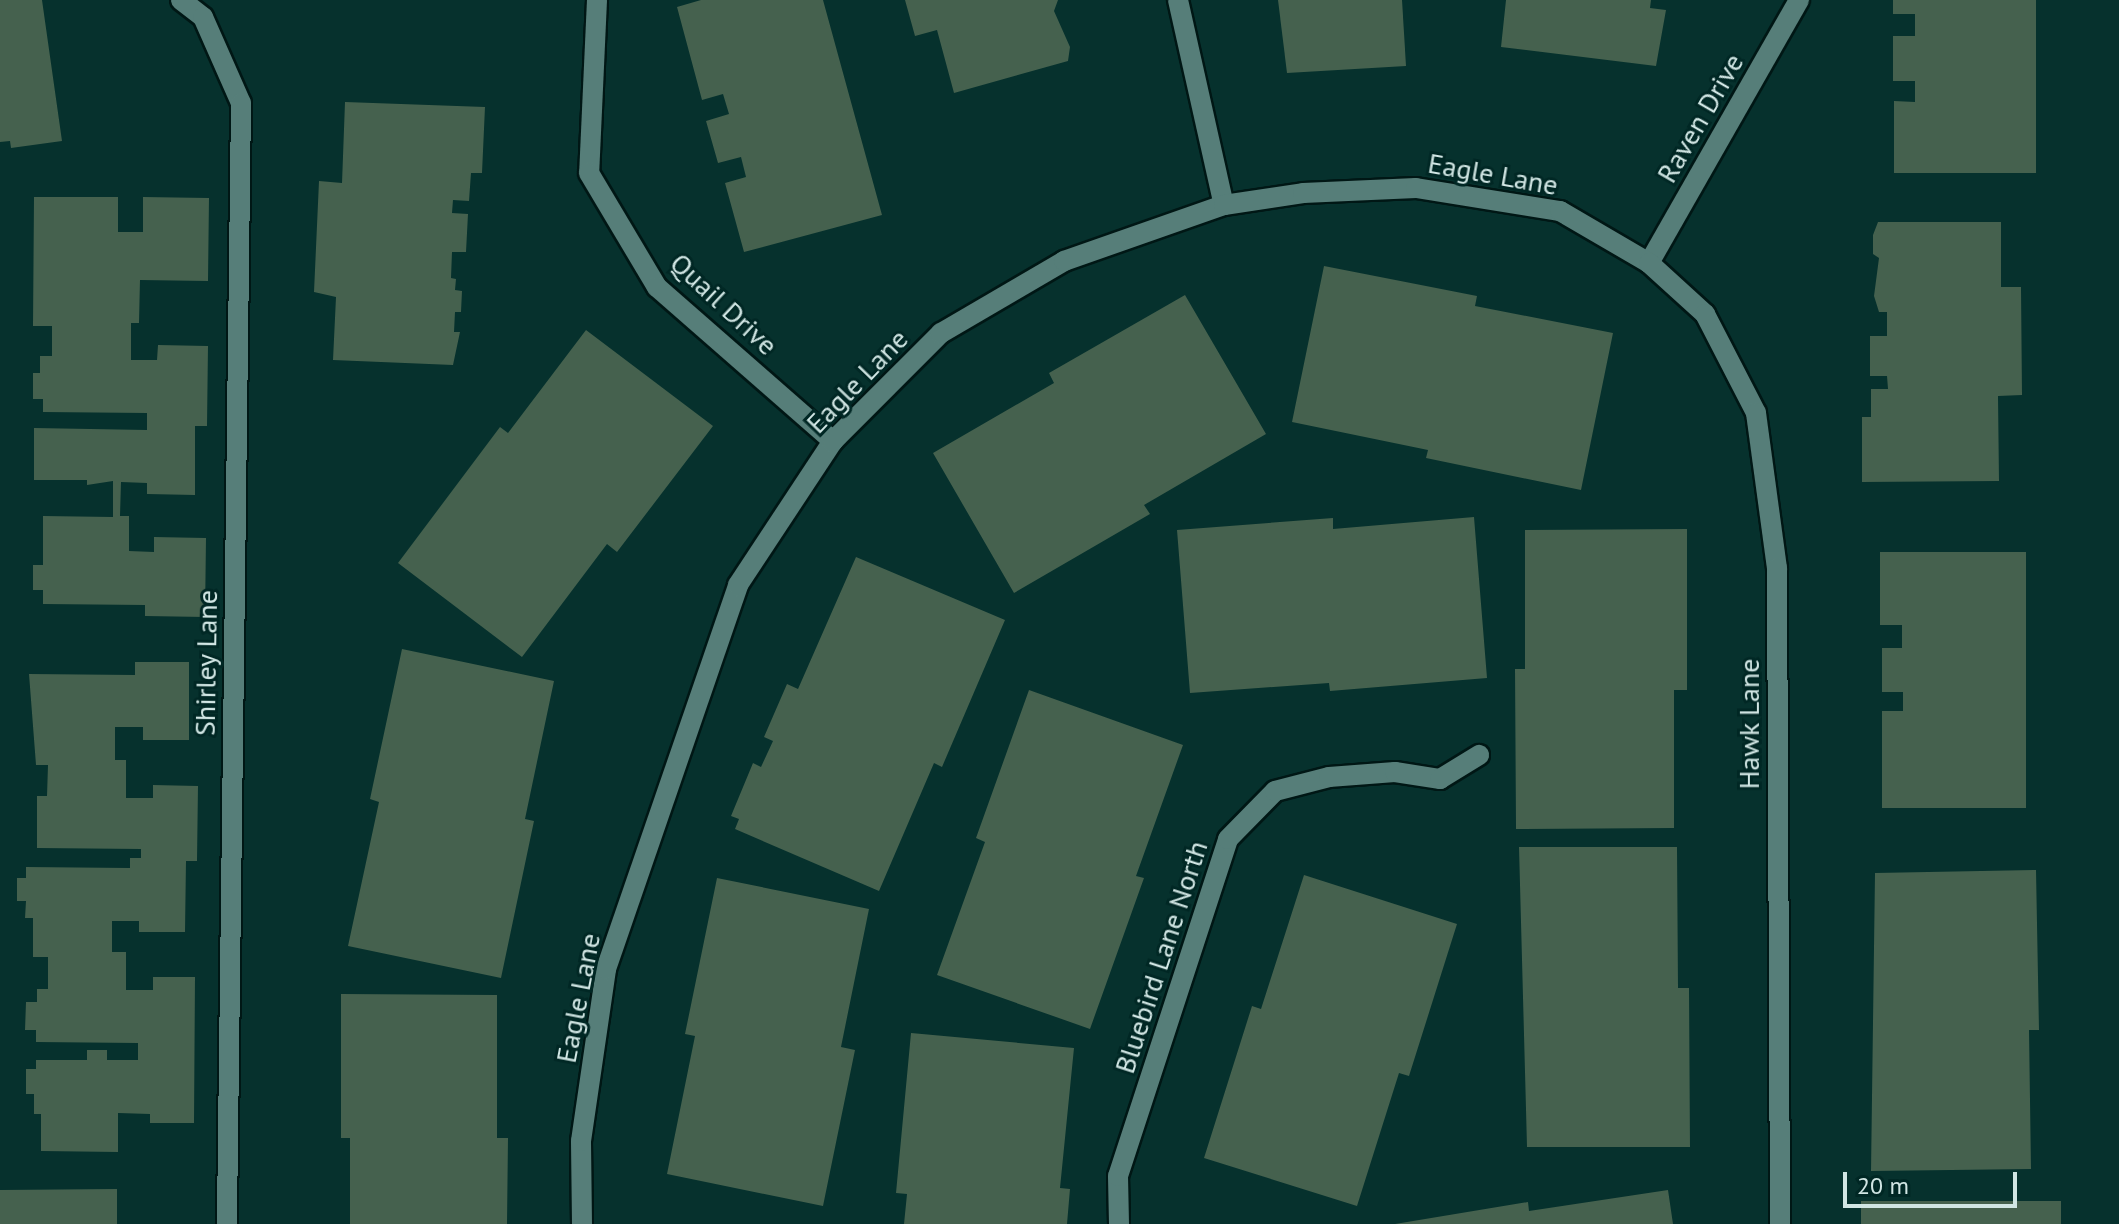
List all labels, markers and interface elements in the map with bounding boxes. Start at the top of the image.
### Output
street label: Raven Drive [1650,48,1750,188]
street label: Eagle Lane [1426,146,1560,202]
street label: Quail Drive [664,246,784,362]
street label: Eagle Lane [799,322,915,440]
street label: Shirley Lane [188,589,224,737]
street label: Hawk Lane [1732,658,1766,790]
street label: Bluebird Lane North [1108,837,1214,1077]
street label: Eagle Lane [549,930,607,1066]
scale bar [1847,1156,2021,1206]
text: 20 m [1857,1170,1909,1201]

